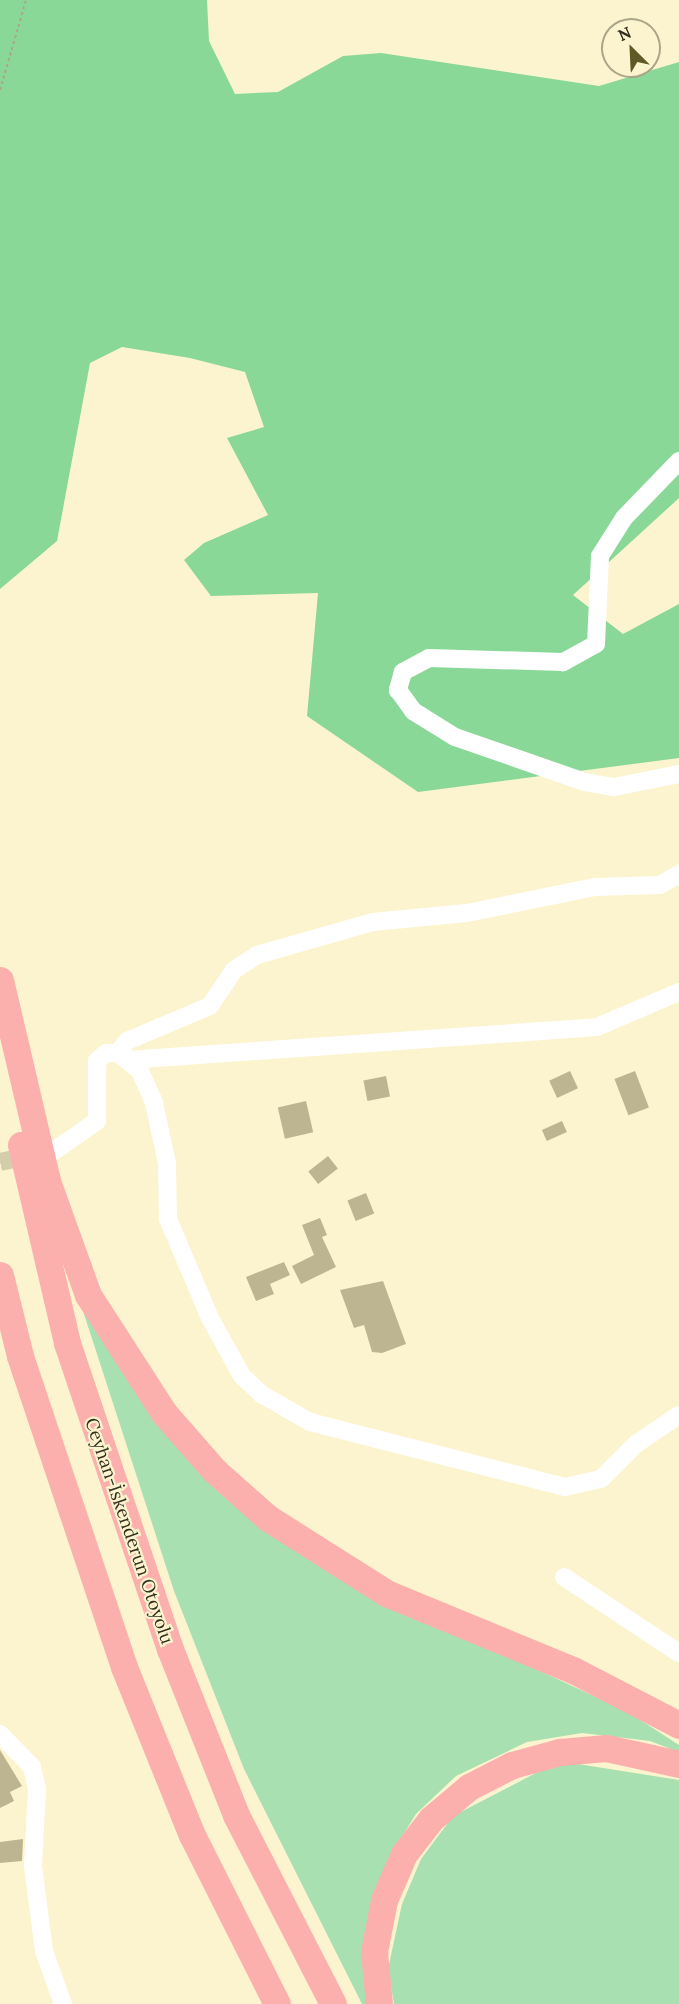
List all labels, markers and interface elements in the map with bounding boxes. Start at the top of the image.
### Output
north arrow [601,18,661,78]
text: N [615,22,634,45]
street label: Ceyhan-İskenderun Otoyolu [80,1415,178,1647]

